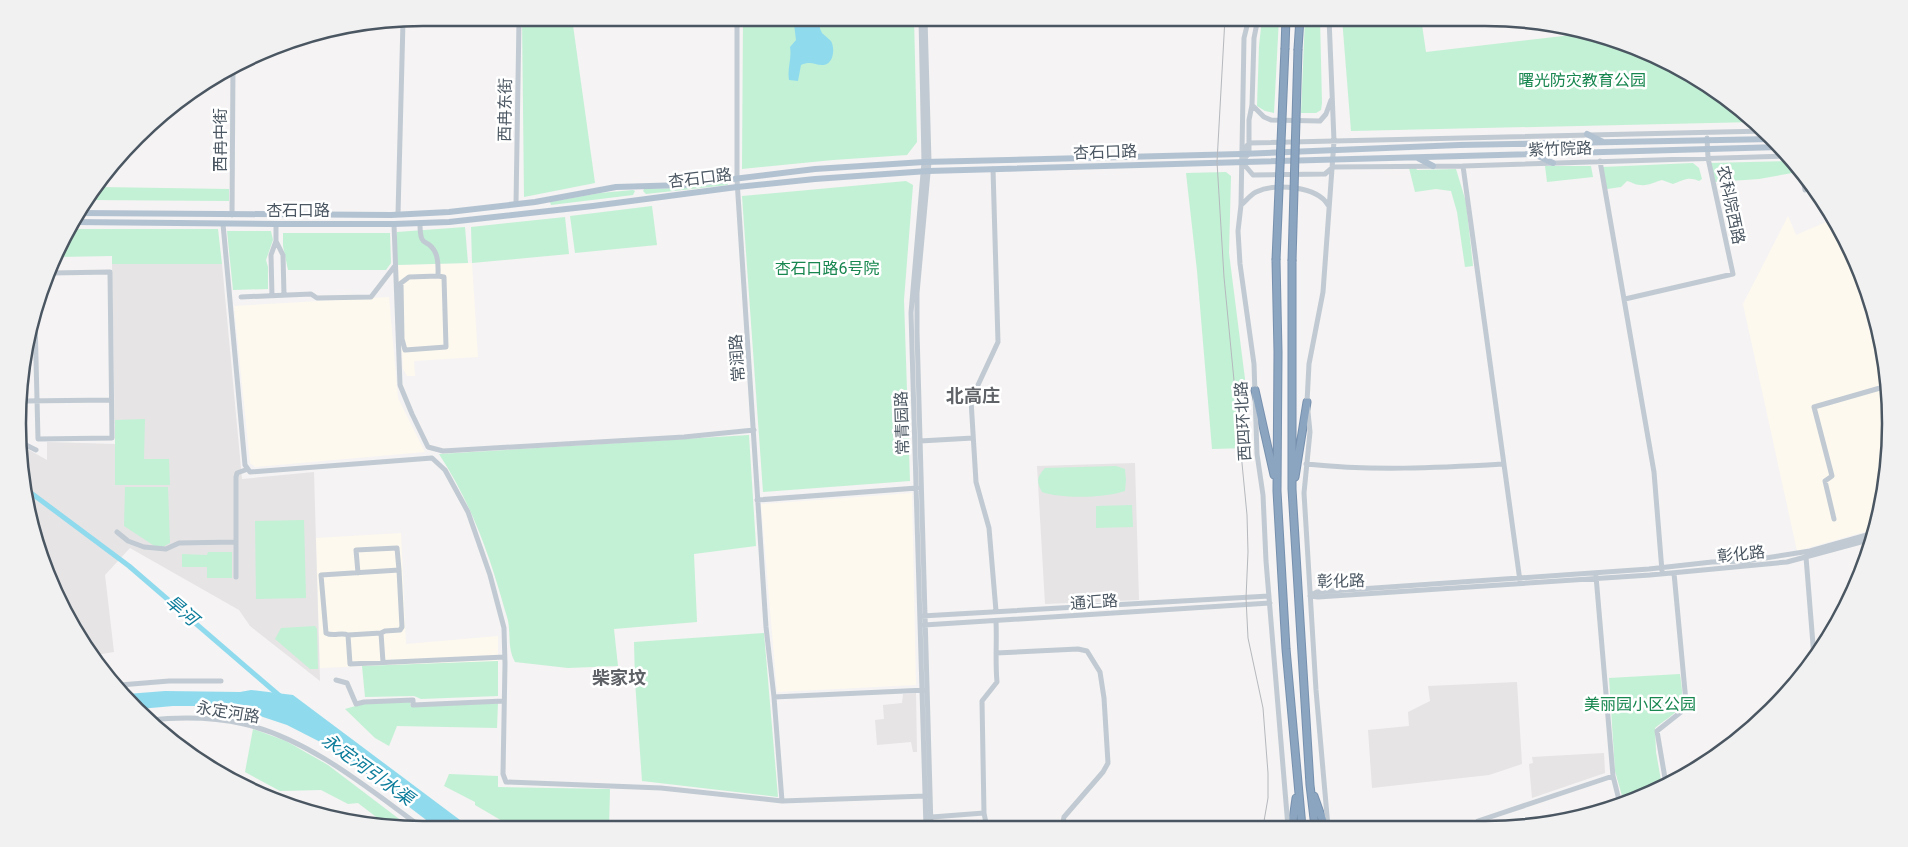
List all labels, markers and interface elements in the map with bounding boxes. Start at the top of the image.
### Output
park label: 曙光防灾教育公园 [1518,71,1646,90]
street label: 西冉东街 [495,78,515,142]
street label: 西冉中街 [211,108,230,172]
street label: 紫竹院路 [1528,138,1592,160]
street label: 杏石口路 [1073,141,1137,163]
street label: 农科院西路 [1713,164,1749,246]
street label: 杏石口路 [667,165,733,191]
street label: 杏石口路 [266,201,330,220]
park label: 杏石口路6号院 [775,259,880,278]
street label: 常润路 [726,333,748,383]
street label: 西四环北路 [1231,381,1255,461]
district label: 北高庄 [946,385,1000,406]
street label: 常青园路 [891,391,913,455]
street label: 彰化路 [1716,542,1766,566]
street label: 彰化路 [1317,571,1365,591]
water label: 旱河 [161,590,205,632]
street label: 通汇路 [1069,591,1119,613]
district label: 柴家坟 [592,667,646,688]
park label: 美丽园小区公园 [1584,695,1696,714]
street label: 永定河路 [195,698,261,726]
water label: 永定河引水渠 [318,729,420,811]

